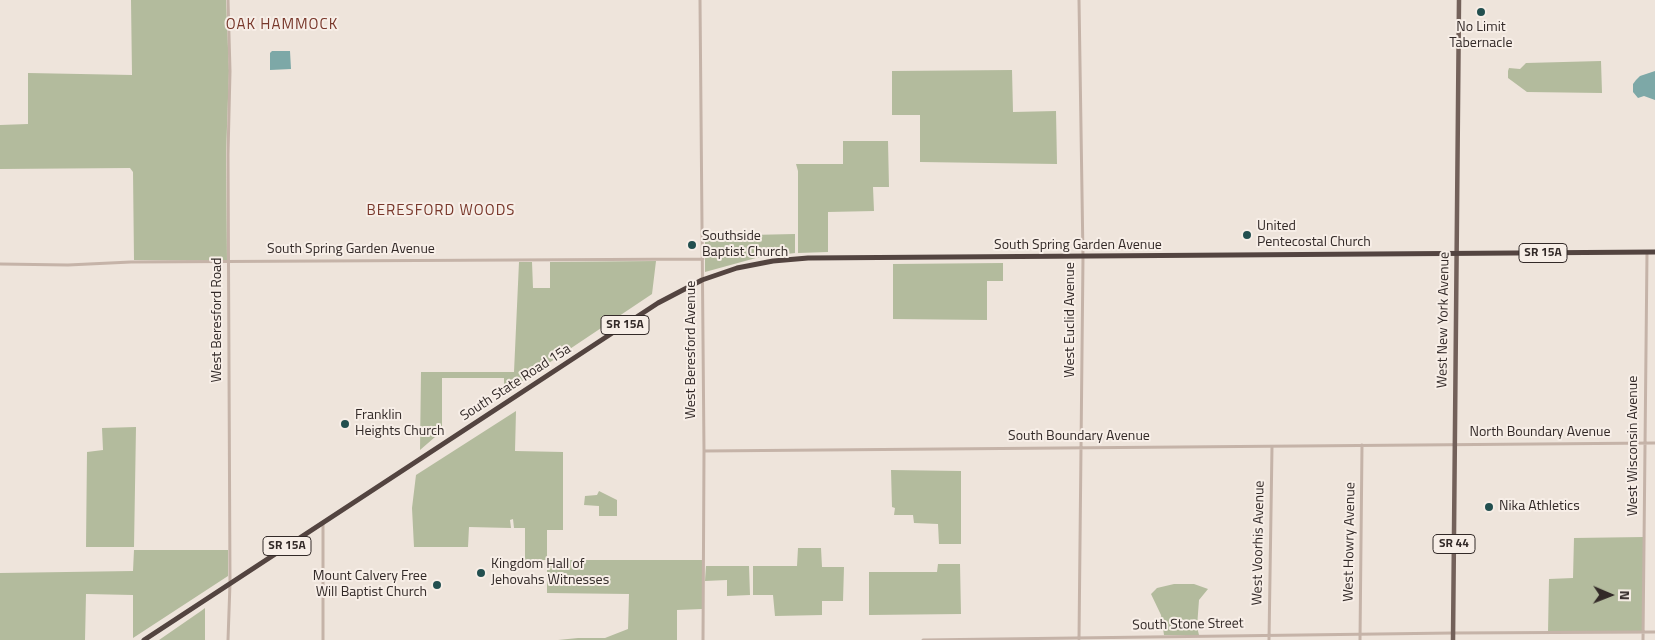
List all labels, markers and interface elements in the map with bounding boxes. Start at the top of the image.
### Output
marker: No Limit Tabernacle [1475,6,1487,18]
district label: OAK HAMMOCK [224,16,340,34]
place label: No Limit Tabernacle [1449,20,1513,52]
district label: BERESFORD WOODS [365,202,517,220]
place label: United Pentecostal Church [1257,219,1371,252]
place label: Southside Baptist Church [702,229,788,262]
marker: United Pentecostal Church [1241,229,1253,241]
street label: South Spring Garden Avenue [994,238,1162,254]
marker: Southside Baptist Church [686,239,698,251]
street label: South Spring Garden Avenue [267,242,435,258]
road number: SR 15A [1519,244,1567,262]
street label: West New York Avenue [1434,252,1454,388]
street label: West Beresford Road [210,257,226,383]
street label: West Euclid Avenue [1063,262,1079,378]
street label: West Beresford Avenue [684,281,700,419]
road number: SR 15A [601,316,649,334]
street label: South State Road 15a [458,341,574,425]
street label: West Wisconsin Avenue [1626,376,1642,516]
place label: Franklin Heights Church [355,408,445,441]
marker: Franklin Heights Church [339,418,351,430]
street label: North Boundary Avenue [1469,425,1611,441]
street label: South Boundary Avenue [1008,429,1150,445]
street label: West Voorhis Avenue [1250,480,1268,606]
street label: West Howry Avenue [1341,482,1359,602]
place label: Nika Athletics [1499,499,1580,515]
marker: Nika Athletics [1483,501,1495,513]
road number: SR 44 [1433,534,1475,554]
road number: SR 15A [263,536,311,556]
place label: Kingdom Hall of Jehovahs Witnesses [491,557,609,590]
marker: Kingdom Hall of Jehovahs Witnesses [475,567,487,579]
place label: Mount Calvery Free Will Baptist Church [313,569,427,602]
north arrow [1585,570,1635,620]
marker: Mount Calvery Free Will Baptist Church [431,579,443,591]
text: N [1615,590,1636,600]
street label: South Stone Street [1132,616,1244,634]

